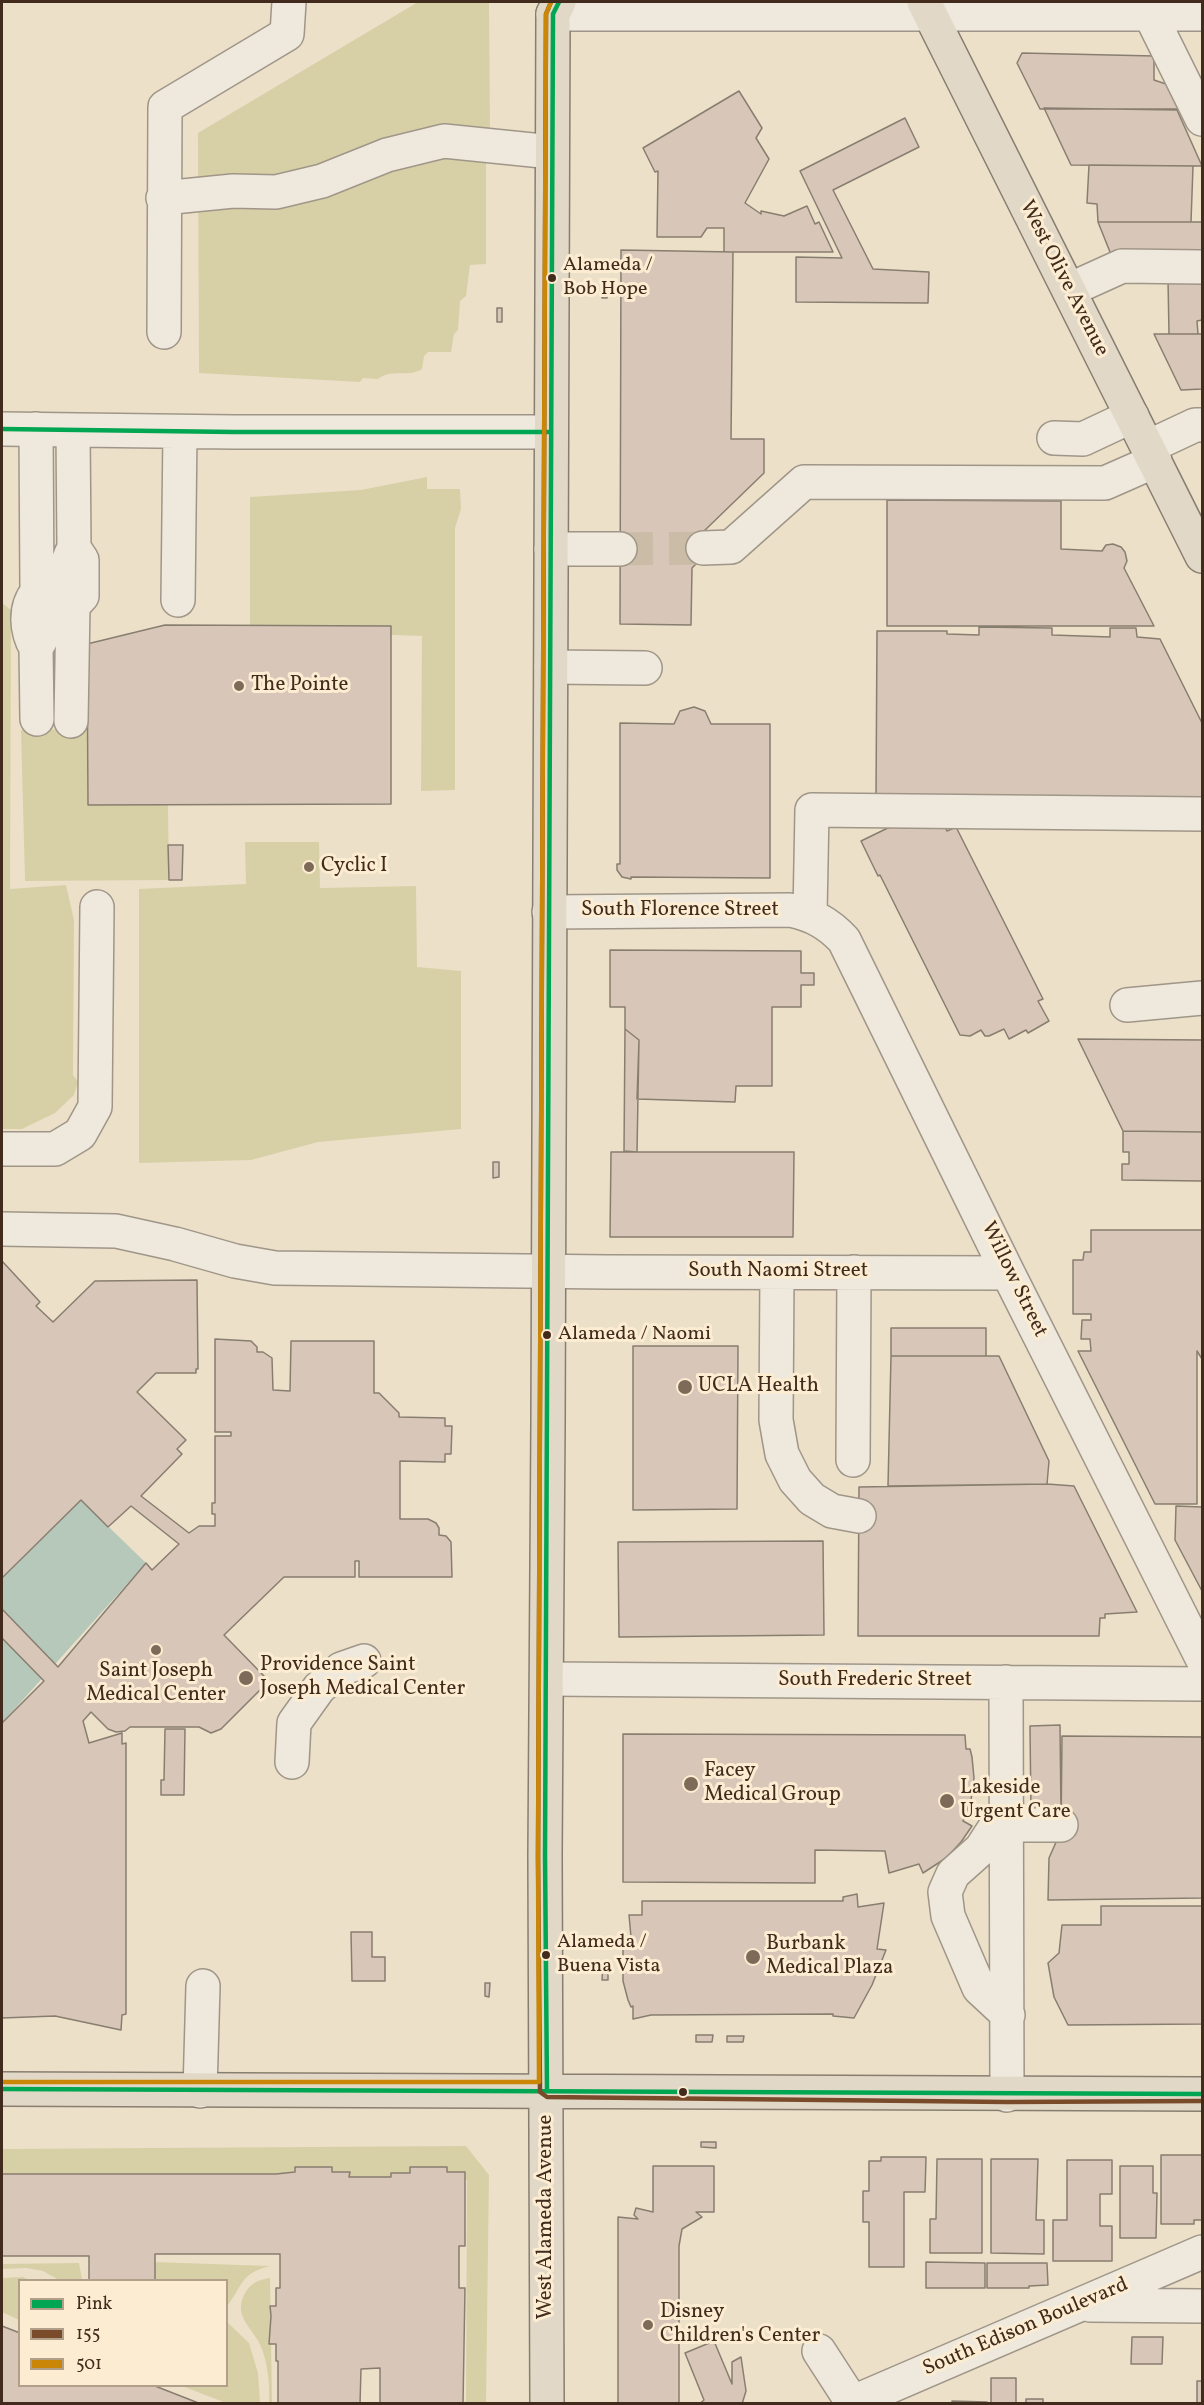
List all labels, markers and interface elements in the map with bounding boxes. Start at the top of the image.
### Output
street label: West Olive Avenue [1013,197,1113,361]
place label: Alameda / Bob Hope [563,254,653,301]
marker: Alameda / Bob Hope [546,272,558,284]
place label: The Pointe [251,673,348,699]
marker: The Pointe [232,679,246,693]
place label: Cyclic I [321,854,388,880]
marker: Cyclic I [302,860,316,874]
street label: South Florence Street [581,898,779,924]
street label: Willow Street [974,1218,1052,1342]
street label: South Naomi Street [688,1259,868,1285]
place label: Alameda / Naomi [558,1323,711,1347]
marker: Alameda / Naomi [541,1329,553,1341]
place label: UCLA Health [698,1374,819,1400]
marker: UCLA Health [676,1378,694,1396]
marker: Saint Joseph Medical Center [149,1643,163,1657]
place label: Providence Saint Joseph Medical Center [260,1653,465,1703]
place label: Saint Joseph Medical Center [86,1659,226,1709]
street label: South Frederic Street [778,1668,972,1694]
marker: Providence Saint Joseph Medical Center [237,1669,255,1687]
place label: Facey Medical Group [704,1759,841,1809]
marker: Facey Medical Group [682,1775,700,1793]
place label: Lakeside Urgent Care [960,1776,1071,1826]
marker: Lakeside Urgent Care [938,1792,956,1810]
place label: Alameda / Buena Vista [557,1931,660,1978]
place label: Burbank Medical Plaza [766,1932,893,1982]
marker: Burbank Medical Plaza [744,1948,762,1966]
marker: Alameda / Buena Vista [540,1949,552,1961]
unlabelled marker [677,2086,689,2098]
street label: West Alameda Avenue [534,2114,560,2320]
street label: South Edison Boulevard [920,2273,1132,2383]
legend [18,2279,228,2387]
text: Pink [76,2292,112,2317]
place label: Disney Children's Center [660,2300,820,2350]
marker: Disney Children's Center [641,2318,655,2332]
text: 155 [76,2322,100,2347]
text: 501 [76,2352,102,2377]

